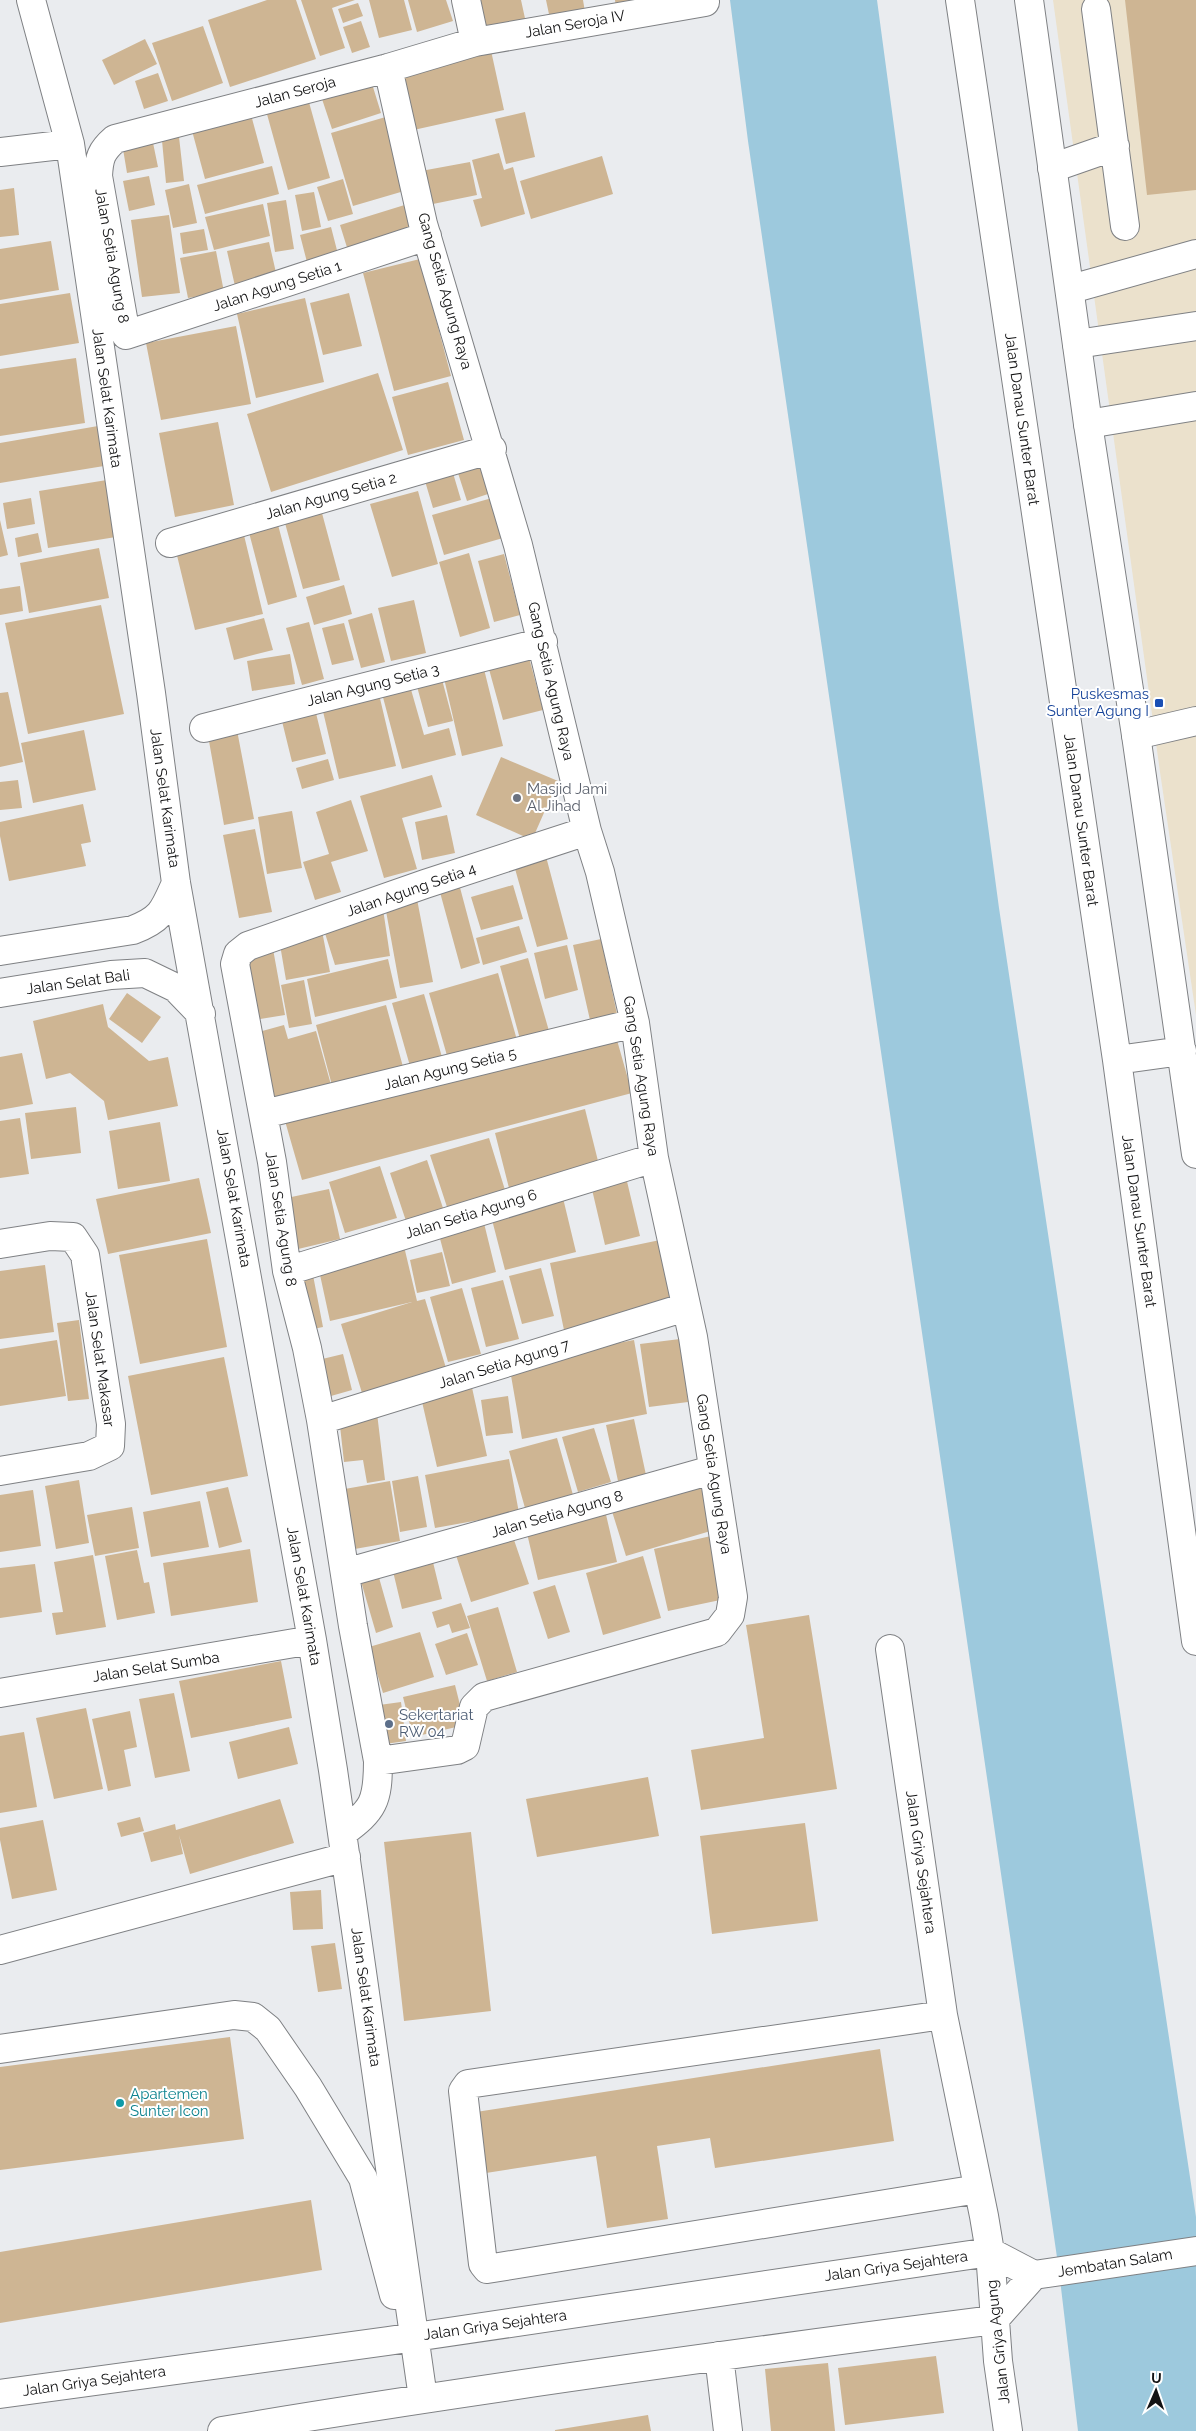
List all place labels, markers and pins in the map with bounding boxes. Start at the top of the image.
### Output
place label: Puskesmas Sunter Agung I [1047,685,1149,720]
marker: Puskesmas Sunter Agung I [1153,697,1165,709]
place label: Masjid Jami Al Jihad [527,780,607,815]
marker: Masjid Jami Al Jihad [511,792,523,804]
place label: Sekertariat RW 04 [399,1706,473,1741]
marker: Sekertariat RW 04 [383,1718,395,1730]
place label: Apartemen Sunter Icon [130,2085,209,2120]
marker: Apartemen Sunter Icon [114,2097,126,2109]

